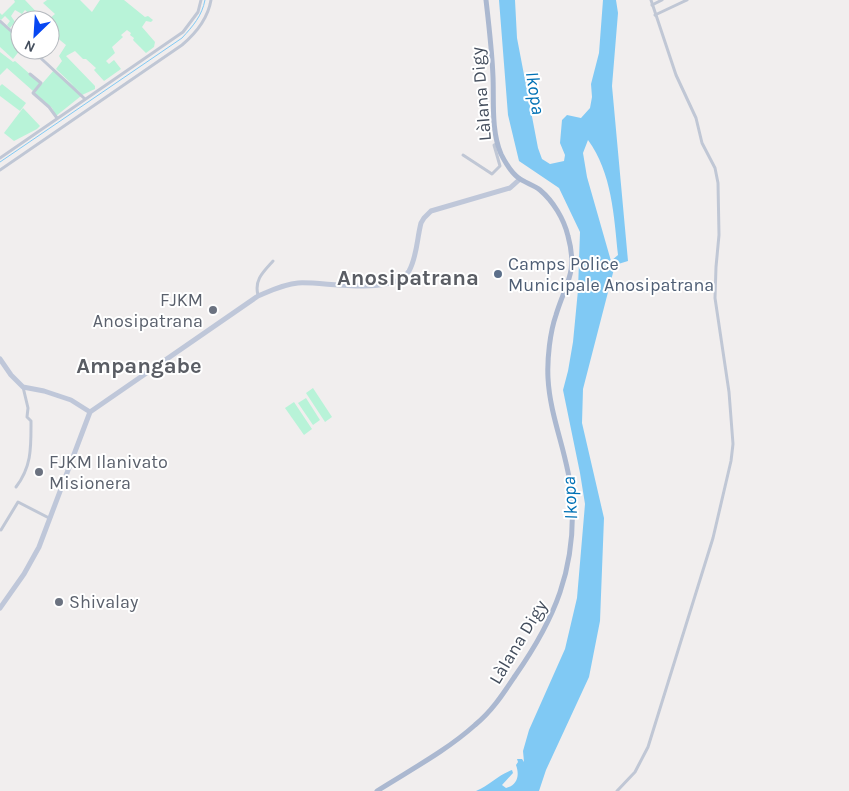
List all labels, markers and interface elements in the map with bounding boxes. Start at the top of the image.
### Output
north arrow [10,10,60,60]
text: N [22,37,38,56]
street label: Làlana Digy [466,45,496,142]
water label: Ikopa [521,70,549,116]
place label: Camps Police Municipale Anosipatrana [508,253,714,296]
district label: Anosipatrana [337,265,479,291]
marker: Camps Police Municipale Anosipatrana [492,268,504,280]
place label: FJKM Anosipatrana [93,289,203,332]
marker: FJKM Anosipatrana [207,304,219,316]
district label: Ampangabe [76,353,202,379]
place label: FJKM Ilanivato Misionera [49,451,168,494]
marker: FJKM Ilanivato Misionera [33,466,45,478]
water label: Ikopa [558,476,582,520]
place label: Shivalay [69,591,139,613]
street label: Làlana Digy [484,595,552,688]
marker: Shivalay [53,596,65,608]

